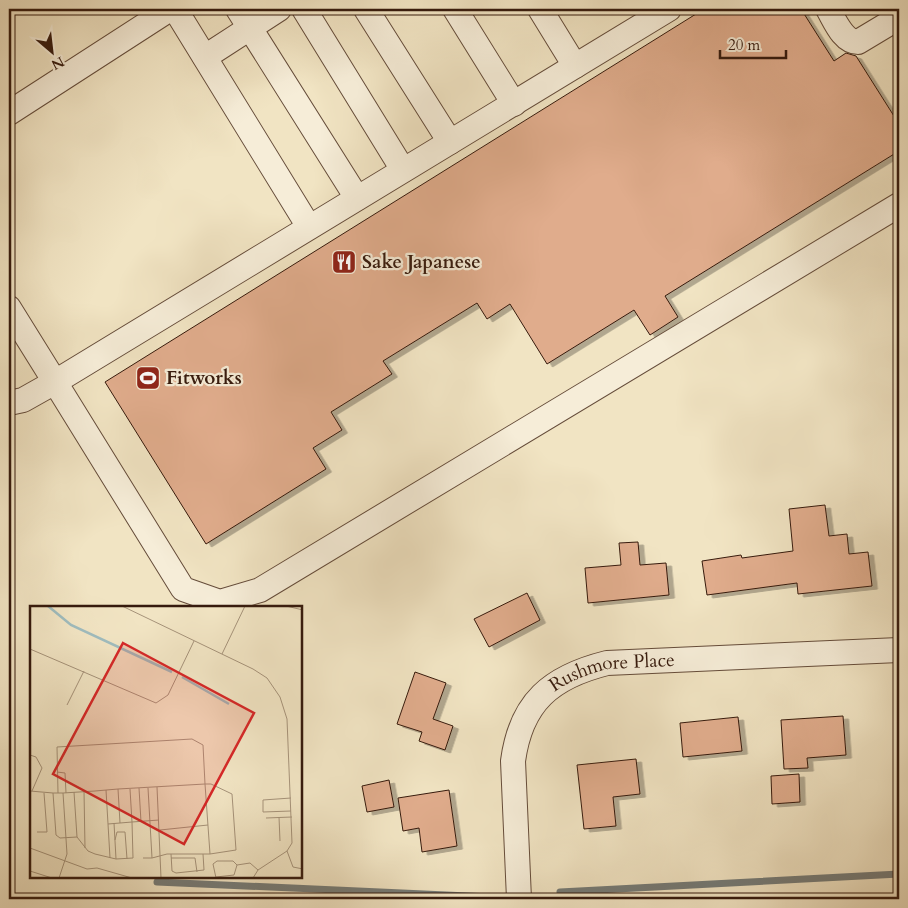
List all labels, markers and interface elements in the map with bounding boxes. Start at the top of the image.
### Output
north arrow [28,28,78,78]
scale bar [720,28,787,60]
text: 20 m [728,35,760,55]
text: N [48,52,68,74]
restaurant icon: Sake Japanese [331,249,357,275]
place label: Sake Japanese [362,249,481,275]
sports icon: Fitworks [135,365,161,391]
place label: Fitworks [166,365,242,391]
inset map [30,606,302,878]
street label: Rushmore Place [544,647,675,698]

